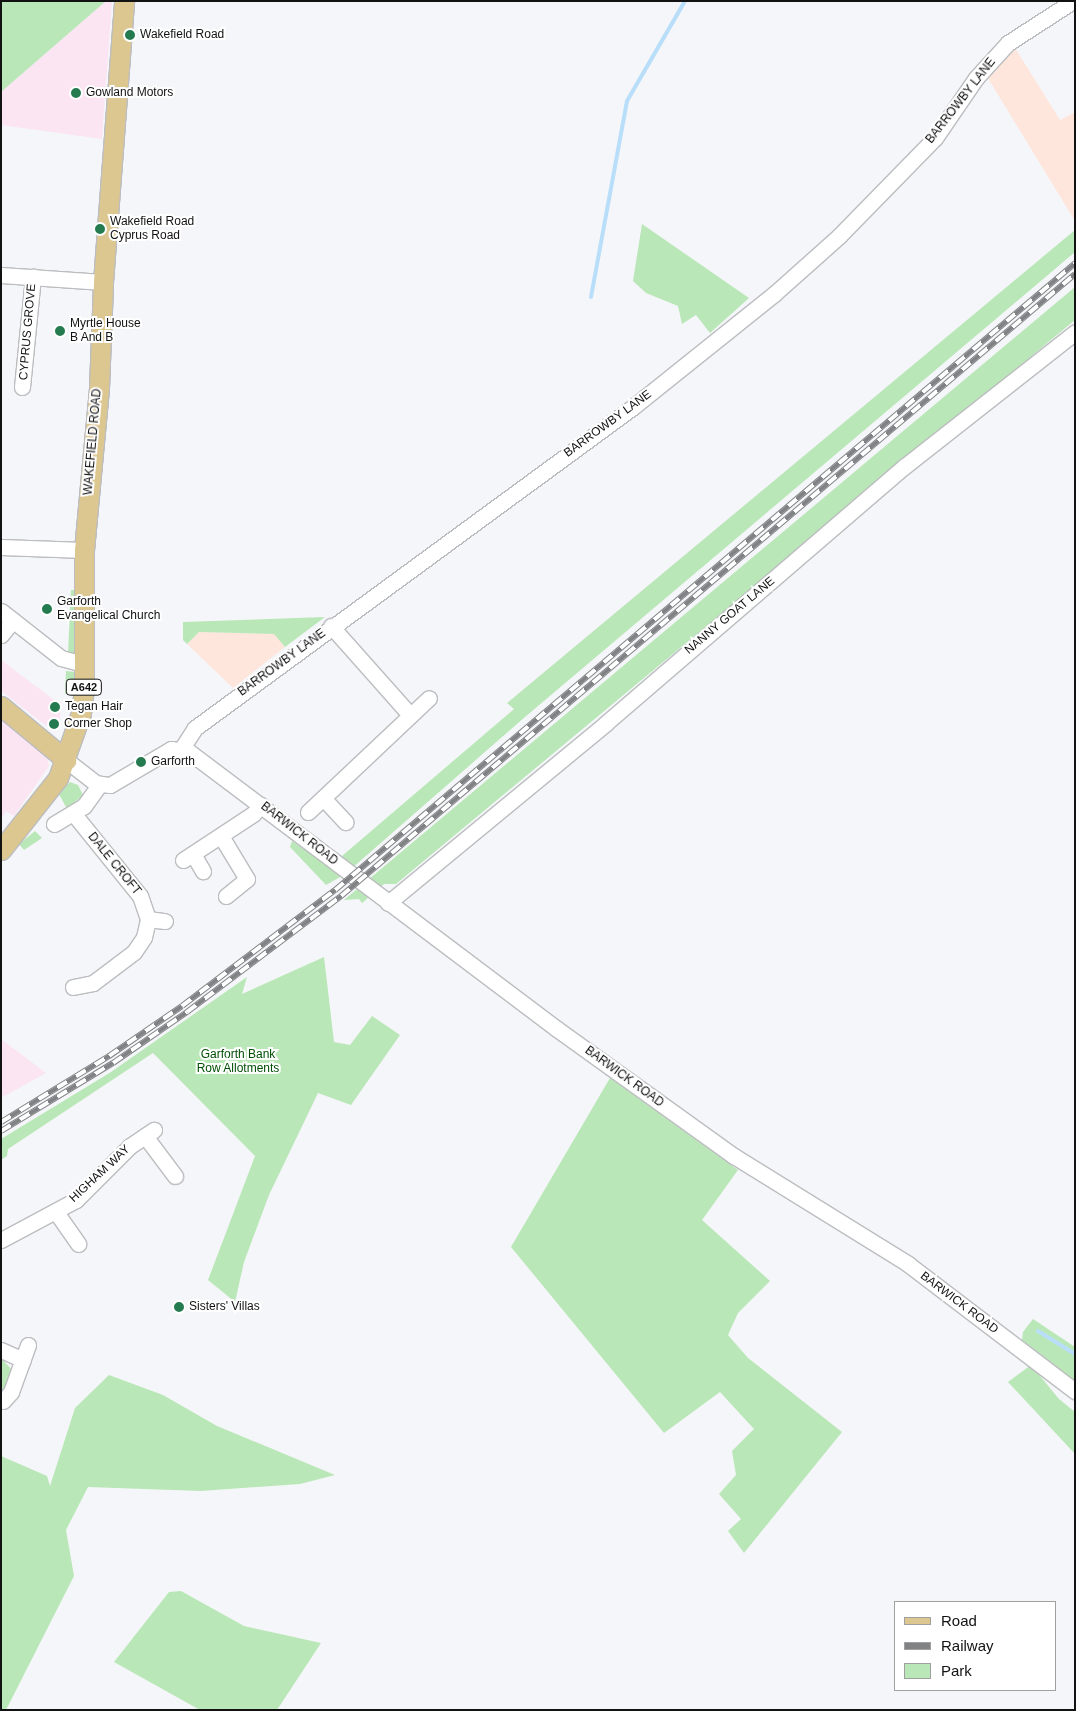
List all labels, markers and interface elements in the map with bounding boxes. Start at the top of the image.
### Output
place label: Wakefield Road [140,28,224,42]
marker: Wakefield Road [124,29,136,41]
street label: BARROWBY LANE [923,55,999,147]
place label: Gowland Motors [86,86,173,100]
marker: Gowland Motors [70,87,82,99]
place label: Wakefield Road Cyprus Road [110,215,194,243]
marker: Wakefield Road Cyprus Road [94,223,106,235]
street label: CYPRUS GROVE [17,283,39,381]
place label: Myrtle House B And B [70,317,141,345]
marker: Myrtle House B And B [54,325,66,337]
street label: BARROWBY LANE [561,387,655,461]
street label: WAKEFIELD ROAD [81,388,105,496]
street label: NANNY GOAT LANE [682,574,778,658]
place label: Garforth Evangelical Church [57,595,160,623]
marker: Garforth Evangelical Church [41,603,53,615]
street label: BARROWBY LANE [235,626,329,700]
road number: A642 [65,679,103,696]
place label: Tegan Hair [65,700,123,714]
marker: Tegan Hair [49,701,61,713]
place label: Corner Shop [64,717,132,731]
marker: Corner Shop [48,718,60,730]
place label: Garforth [151,755,195,769]
marker: Garforth [135,756,147,768]
street label: BARWICK ROAD [258,799,340,869]
street label: DALE CROFT [84,830,144,898]
street label: BARWICK ROAD [582,1044,666,1110]
park label: Garforth Bank Row Allotments [196,1048,280,1076]
street label: HIGHAM WAY [67,1142,133,1206]
street label: BARWICK ROAD [917,1269,1001,1337]
place label: Sisters' Villas [189,1300,260,1314]
marker: Sisters' Villas [173,1301,185,1313]
legend [894,1601,1056,1691]
text: Road [941,1612,977,1629]
text: Railway [941,1637,994,1654]
text: Park [941,1662,972,1679]

